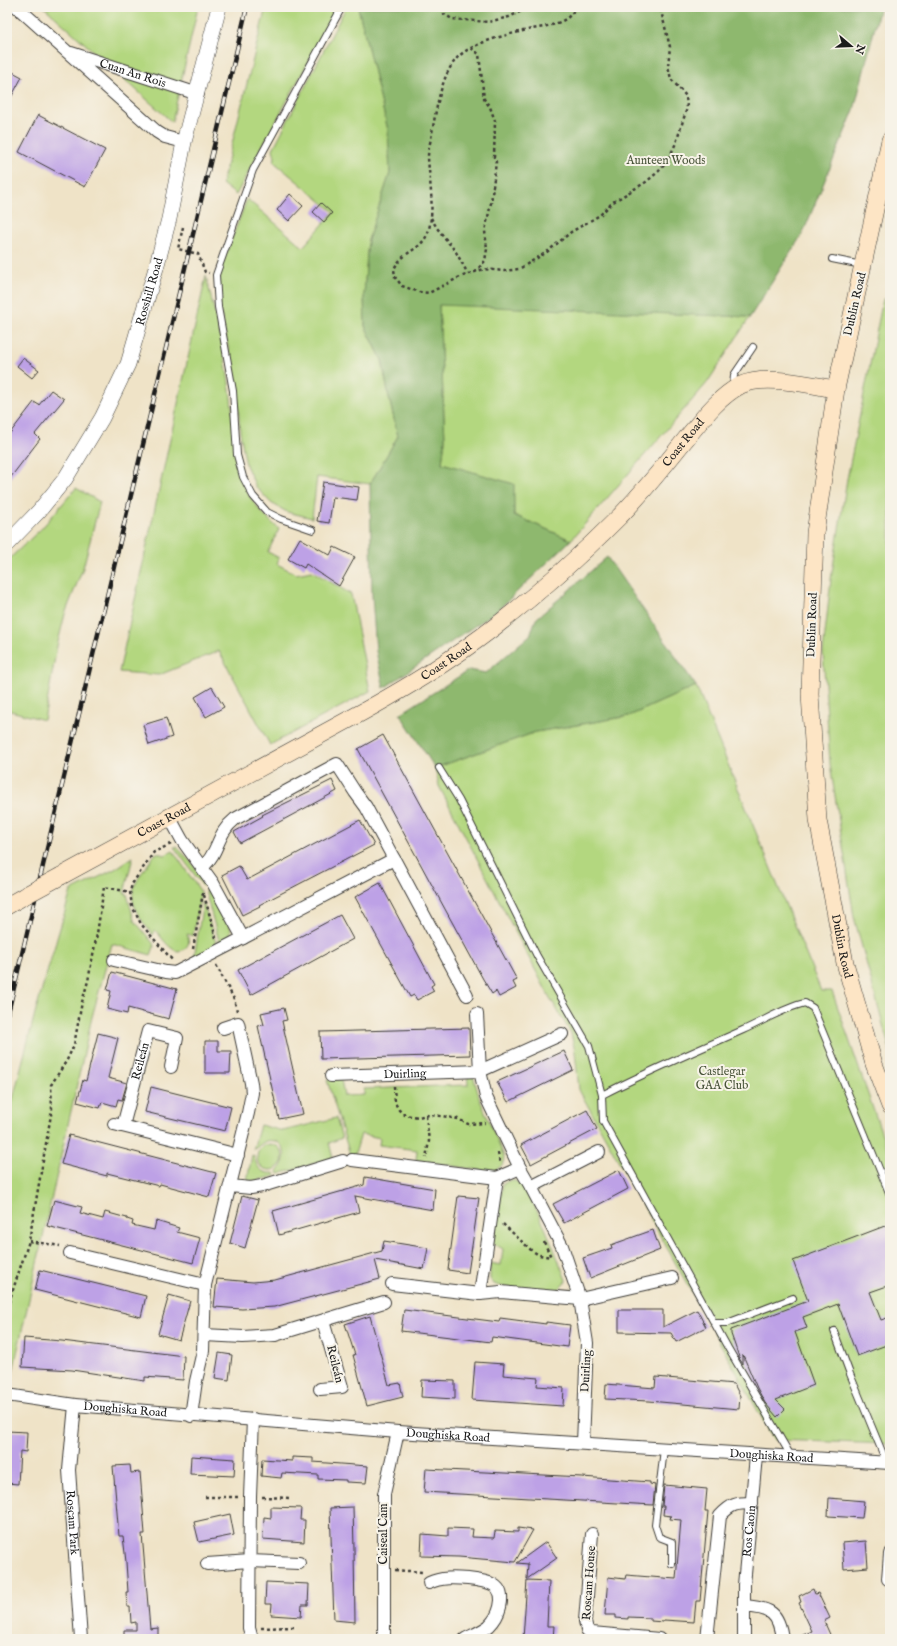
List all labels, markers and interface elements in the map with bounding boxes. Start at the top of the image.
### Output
north arrow [831,26,871,66]
text: N [851,41,868,56]
street label: Cuan An Rois [98,55,168,91]
park label: Aunteen Woods [625,153,706,168]
street label: Rosshill Road [132,255,166,327]
street label: Dublin Road [840,270,870,337]
street label: Coast Road [659,415,708,470]
street label: Dublin Road [803,592,821,658]
street label: Coast Road [418,638,475,684]
street label: Coast Road [135,799,194,841]
street label: Dublin Road [828,913,857,980]
street label: Reileán [128,1040,152,1082]
park label: Castlegar GAA Club [696,1064,748,1093]
street label: Duirling [383,1065,427,1082]
street label: Reileán [323,1344,347,1385]
street label: Duirling [577,1349,595,1393]
street label: Doughiska Road [83,1398,168,1420]
street label: Doughiska Road [406,1425,491,1445]
street label: Doughiska Road [729,1445,814,1466]
street label: Roscam Park [63,1490,83,1556]
street label: Caiseal Cam [376,1504,391,1564]
street label: Ros Caoin [739,1504,759,1558]
street label: Roscam House [579,1545,599,1621]

